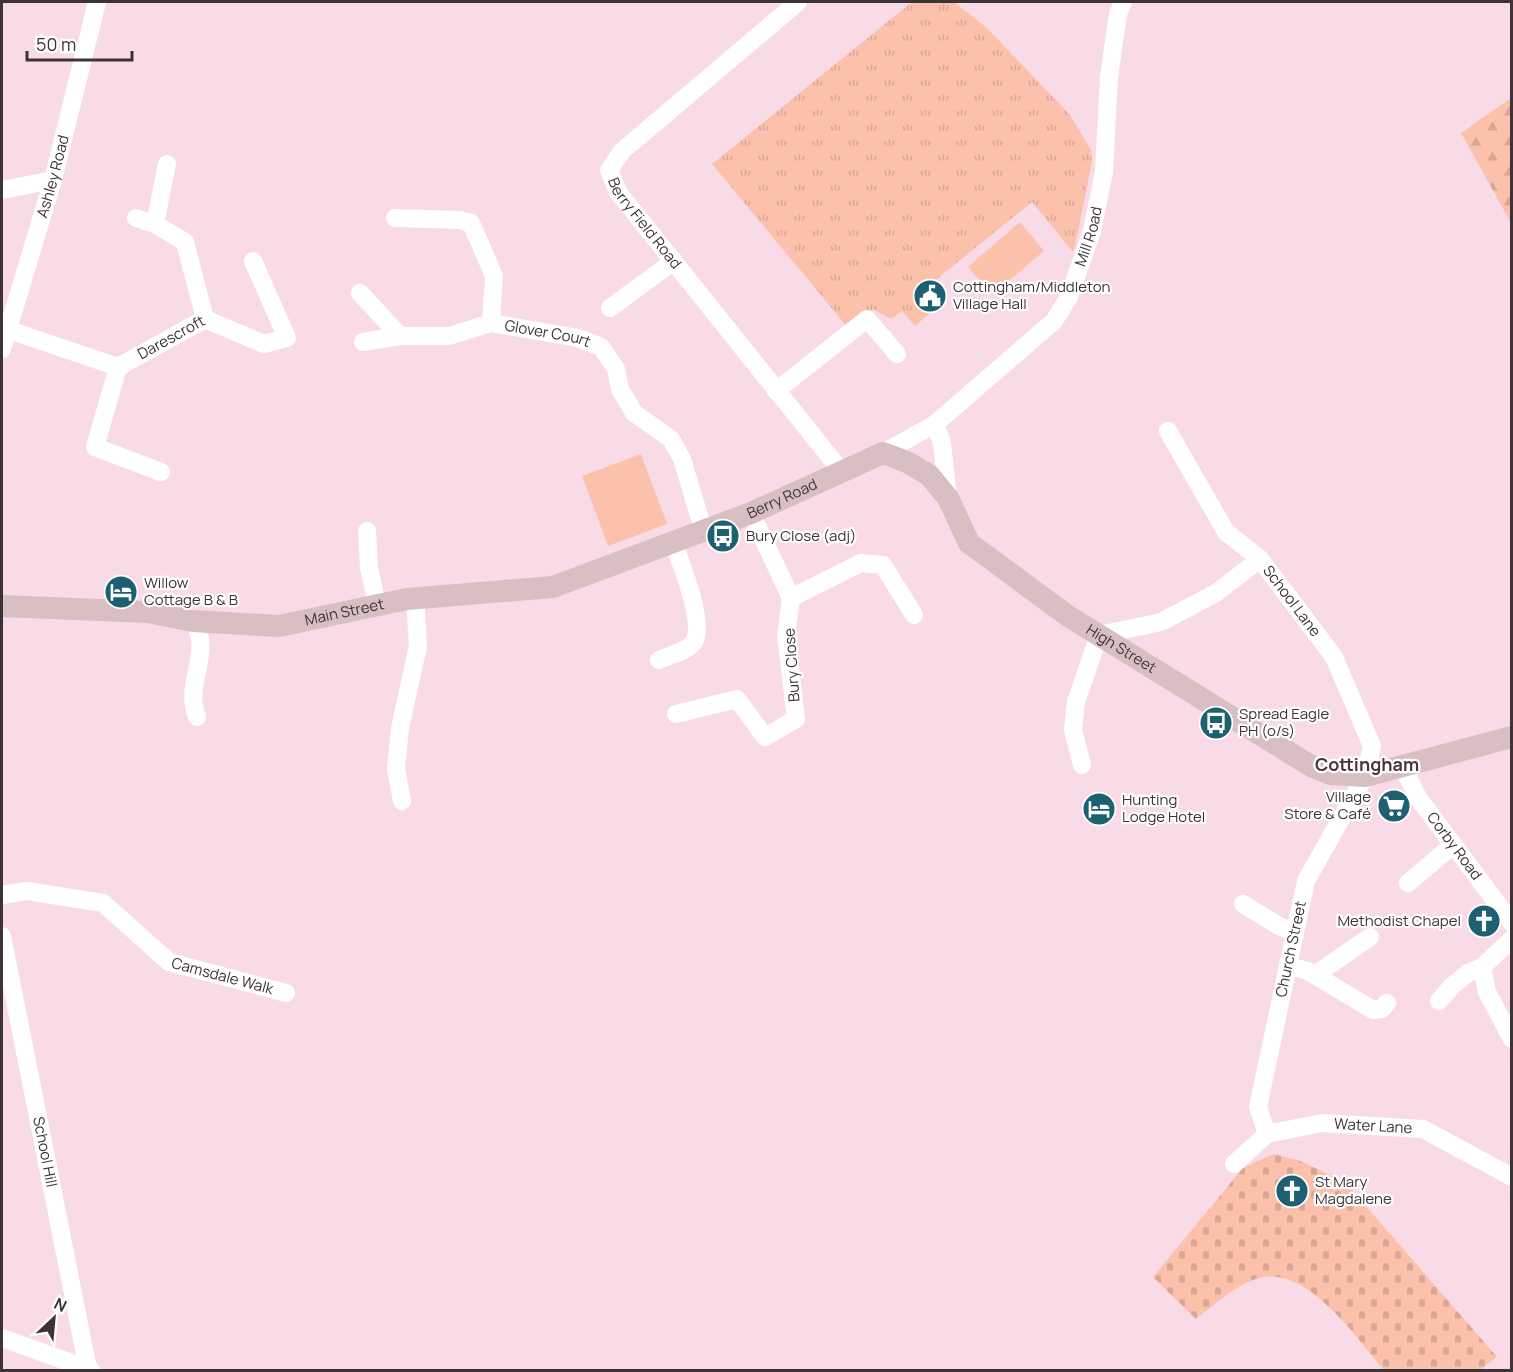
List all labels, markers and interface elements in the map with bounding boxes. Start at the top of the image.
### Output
scale bar [27,24,132,62]
text: 50 m [36,32,76,56]
street label: Ashley Road [31,133,74,220]
street label: Berry Field Road [603,174,686,273]
street label: Mill Road [1069,205,1107,269]
place label: Cottingham/Middleton Village Hall [953,276,1111,314]
public building icon: Cottingham/Middleton Village Hall [912,278,948,314]
street label: Darescroft [134,310,209,364]
street label: Glover Court [503,315,594,352]
street label: Berry Road [743,473,820,524]
bus stop icon: Bury Close (adj) [705,518,741,554]
place label: Bury Close (adj) [746,525,856,546]
street label: School Lane [1258,561,1326,641]
place label: Willow Cottage B & B [144,572,238,610]
hotel icon: Willow Cottage B & B [103,574,139,610]
street label: Main Street [303,593,386,630]
street label: High Street [1082,619,1160,678]
street label: Bury Close [778,627,805,703]
place label: Spread Eagle PH (o/s) [1239,703,1329,741]
bus stop icon: Spread Eagle PH (o/s) [1198,705,1234,741]
district label: Cottingham [1315,752,1419,776]
place label: Village Store & Café [1284,786,1371,824]
supermarket icon: Village Store & Café [1376,788,1412,824]
place label: Hunting Lodge Hotel [1122,789,1205,827]
hotel icon: Hunting Lodge Hotel [1081,791,1117,827]
street label: Corby Road [1422,807,1487,884]
street label: Church Street [1270,899,1311,999]
church icon: Methodist Chapel [1466,903,1502,939]
place label: Methodist Chapel [1337,910,1461,931]
street label: Camsdale Walk [169,952,276,999]
street label: Water Lane [1334,1113,1413,1138]
street label: School Hill [28,1115,63,1189]
place label: St Mary Magdalene [1315,1171,1392,1209]
church icon: St Mary Magdalene [1274,1173,1310,1209]
north arrow [24,1288,84,1348]
text: N [51,1292,71,1317]

